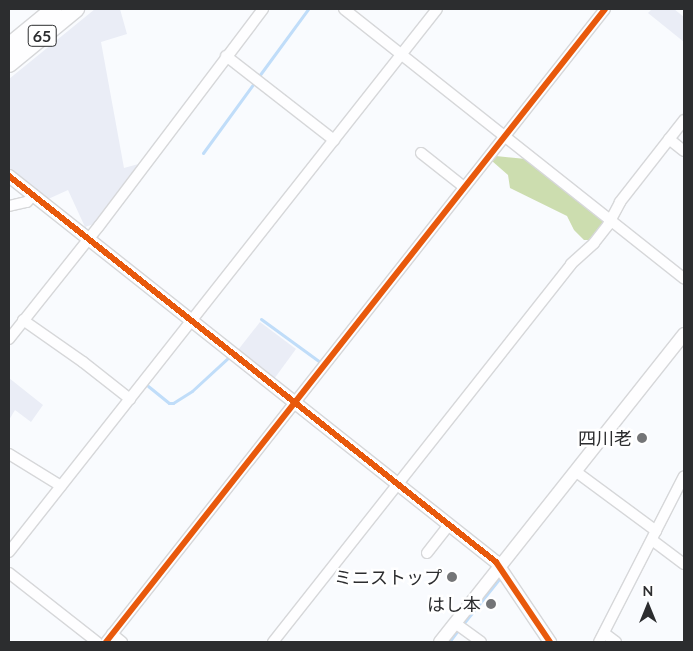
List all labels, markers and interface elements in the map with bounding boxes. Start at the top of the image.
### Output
road number: 65 [27,22,57,50]
place label: 四川老 [578,427,632,449]
marker: 四川老 [636,432,648,444]
place label: ミニストップ [334,566,442,588]
marker: ミニストップ [446,571,458,583]
north arrow [623,581,673,631]
text: N [643,582,653,599]
place label: はし本 [427,593,481,615]
marker: はし本 [485,598,497,610]

